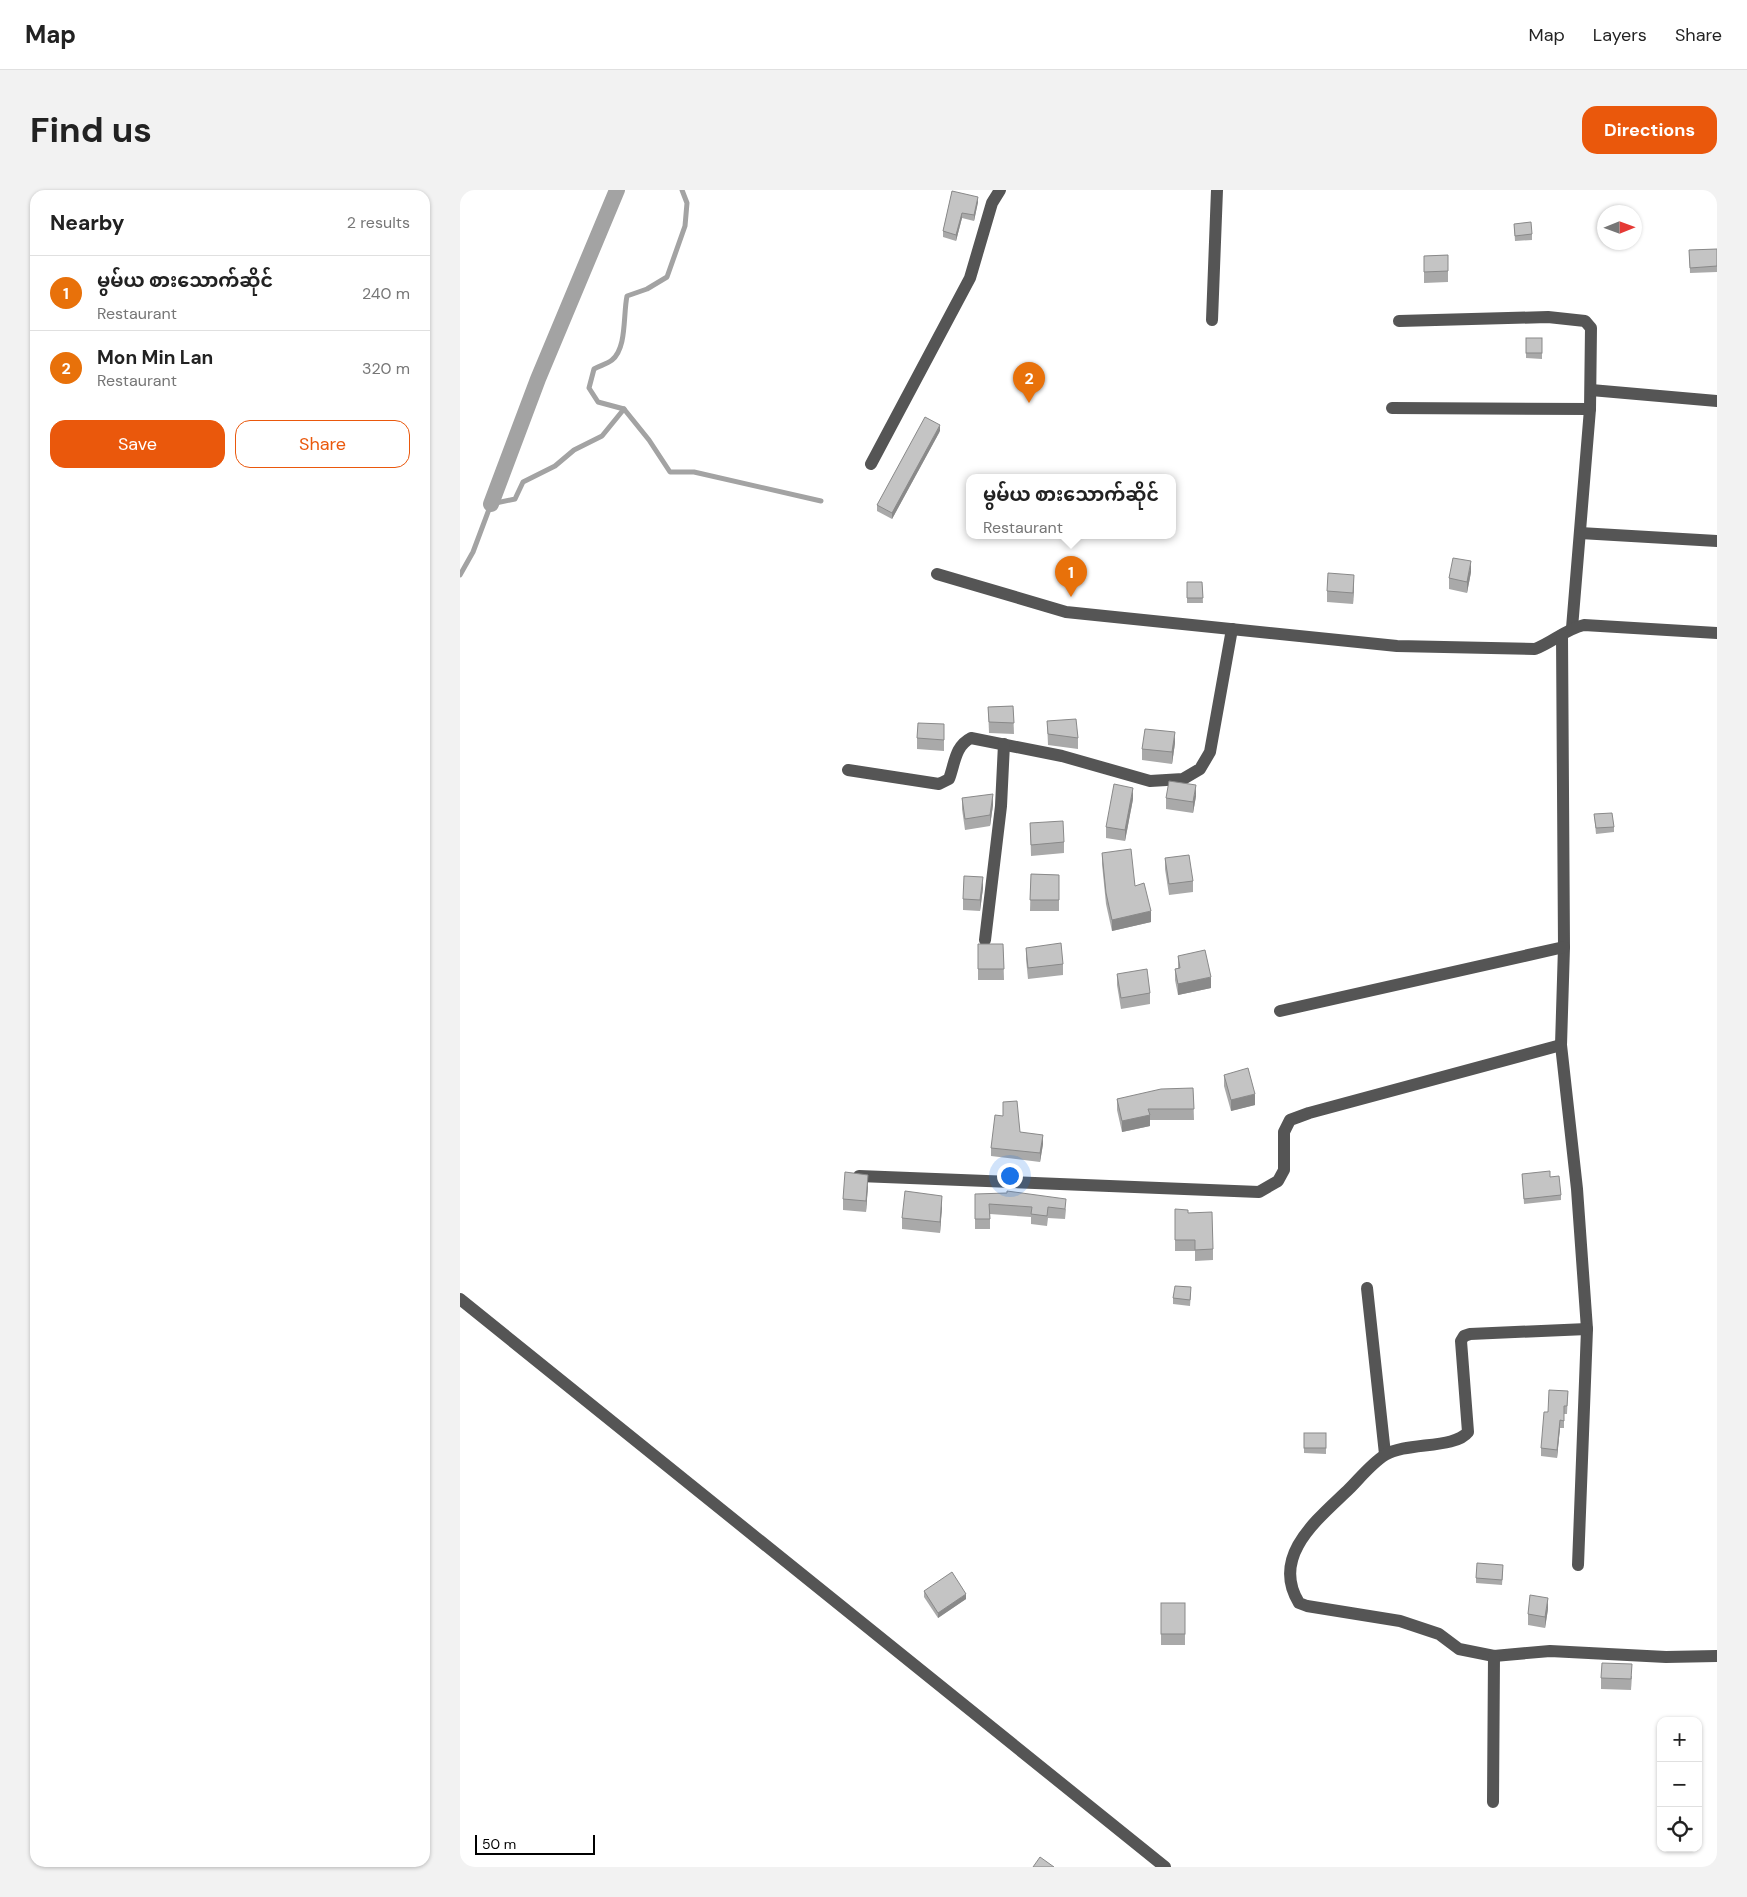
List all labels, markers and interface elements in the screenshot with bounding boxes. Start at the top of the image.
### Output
text: Map [25,19,76,50]
text: Map [1529,23,1565,47]
text: Layers [1593,23,1647,47]
text: Share [1675,23,1722,47]
button: Directions [1582,106,1717,154]
text: Find us [30,107,152,153]
north arrow [1597,205,1642,250]
text: Nearby [50,209,124,237]
text: 2 results [347,212,410,233]
text: မွမ်ယ စားသောက်ဆိုင် [97,268,273,293]
text: 1 [63,283,69,304]
text: 240 m [362,283,410,304]
text: Restaurant [97,303,177,324]
text: Mon Min Lan [97,345,213,370]
text: 2 [61,358,71,379]
text: 320 m [362,358,410,379]
pin: 2 [1013,362,1045,403]
text: Restaurant [97,370,177,391]
button: Save [50,420,225,468]
button: Share [235,420,410,468]
popup [966,474,1176,539]
text: မွမ်ယ စားသောက်ဆိုင် [983,482,1159,507]
text: Restaurant [983,517,1063,538]
pin: 1 [1055,556,1087,597]
your location [997,1163,1023,1189]
map controls [1657,1717,1702,1852]
button: + [1657,1717,1702,1762]
button: − [1657,1762,1702,1807]
button: locate [1657,1807,1702,1852]
scale bar [475,1832,595,1855]
text: 50 m [482,1835,516,1853]

